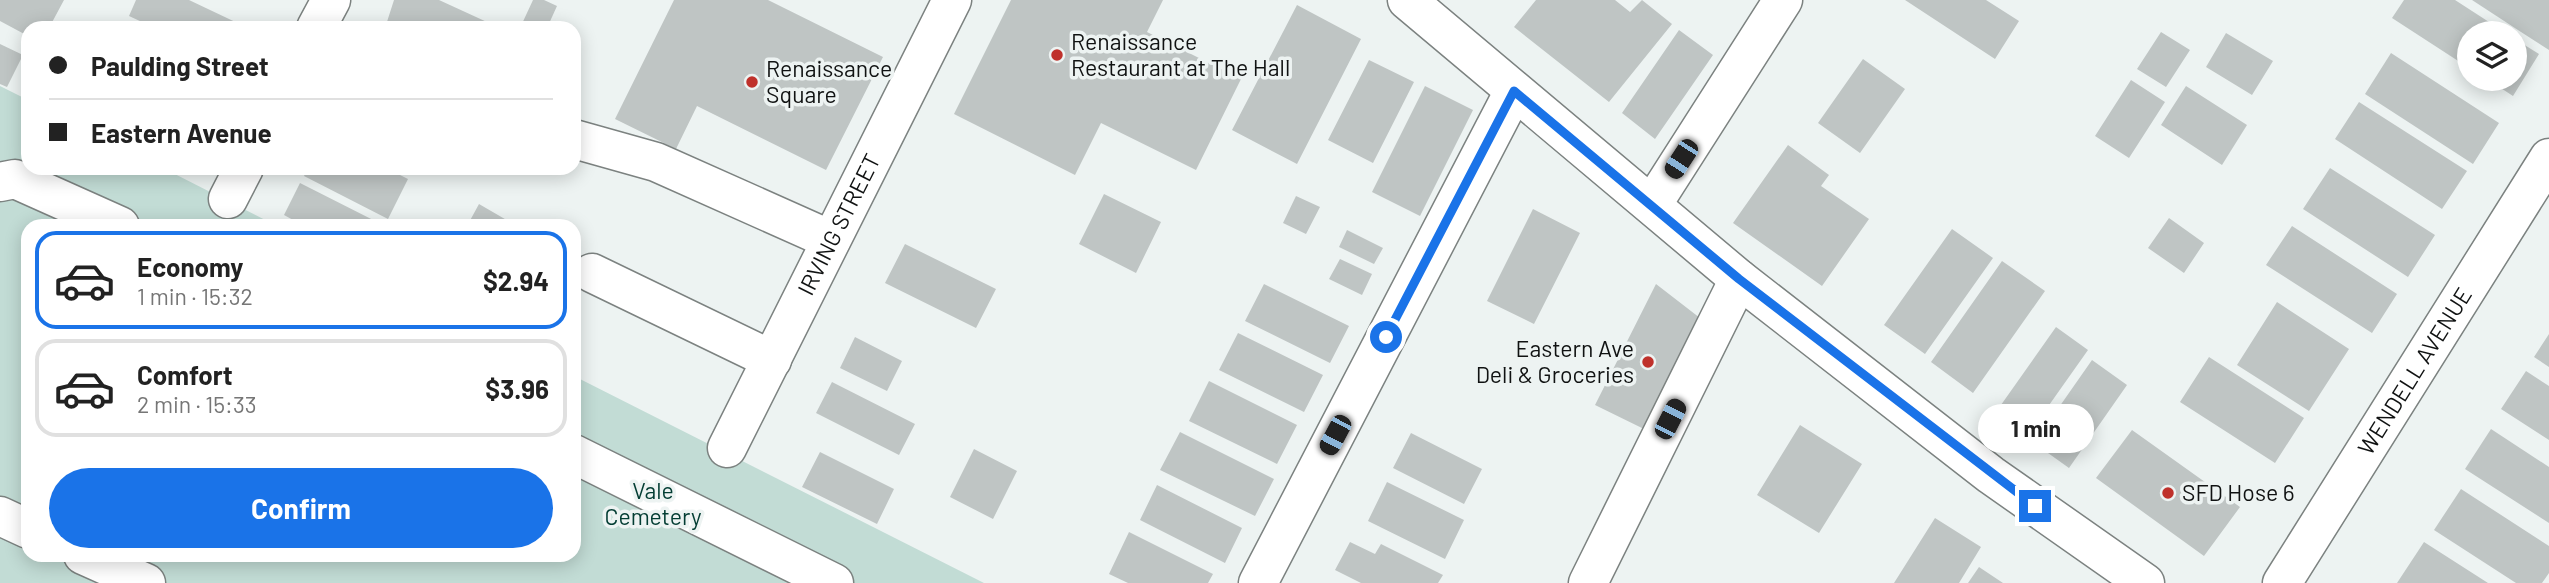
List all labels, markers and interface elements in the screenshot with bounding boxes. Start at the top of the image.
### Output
map controls [2457,21,2527,91]
button: layers [2457,21,2527,91]
place label: Renaissance Restaurant at The Hall [1071,27,1290,81]
marker: Renaissance Restaurant at The Hall [1049,47,1065,63]
text: Paulding Street [91,50,269,81]
place label: Renaissance Square [766,54,892,108]
marker: Renaissance Square [744,74,760,90]
text: Eastern Avenue [91,117,272,148]
car [1661,136,1702,182]
street label: IRVING STREET [791,149,886,300]
icon: car [53,249,116,312]
text: Economy [137,251,243,282]
text: $2.94 [483,265,549,296]
text: 1 min · 15:32 [137,282,253,310]
street label: WENDELL AVENUE [2351,282,2477,460]
route start [1370,321,1402,353]
place label: Eastern Ave Deli & Groceries [1476,334,1634,388]
marker: Eastern Ave Deli & Groceries [1640,354,1656,370]
icon: car [53,357,116,420]
text: Comfort [137,359,233,390]
text: $3.96 [485,373,549,404]
text: 2 min · 15:33 [137,390,257,418]
car [1652,396,1689,442]
callout: 1 min [1977,405,2093,454]
car [1316,412,1355,458]
text: 1 min [2011,414,2061,442]
button: Confirm [49,468,553,548]
park label: Vale Cemetery [604,476,702,530]
place label: SFD Hose 6 [2182,478,2295,506]
marker: SFD Hose 6 [2160,485,2176,501]
route end [2019,490,2051,522]

